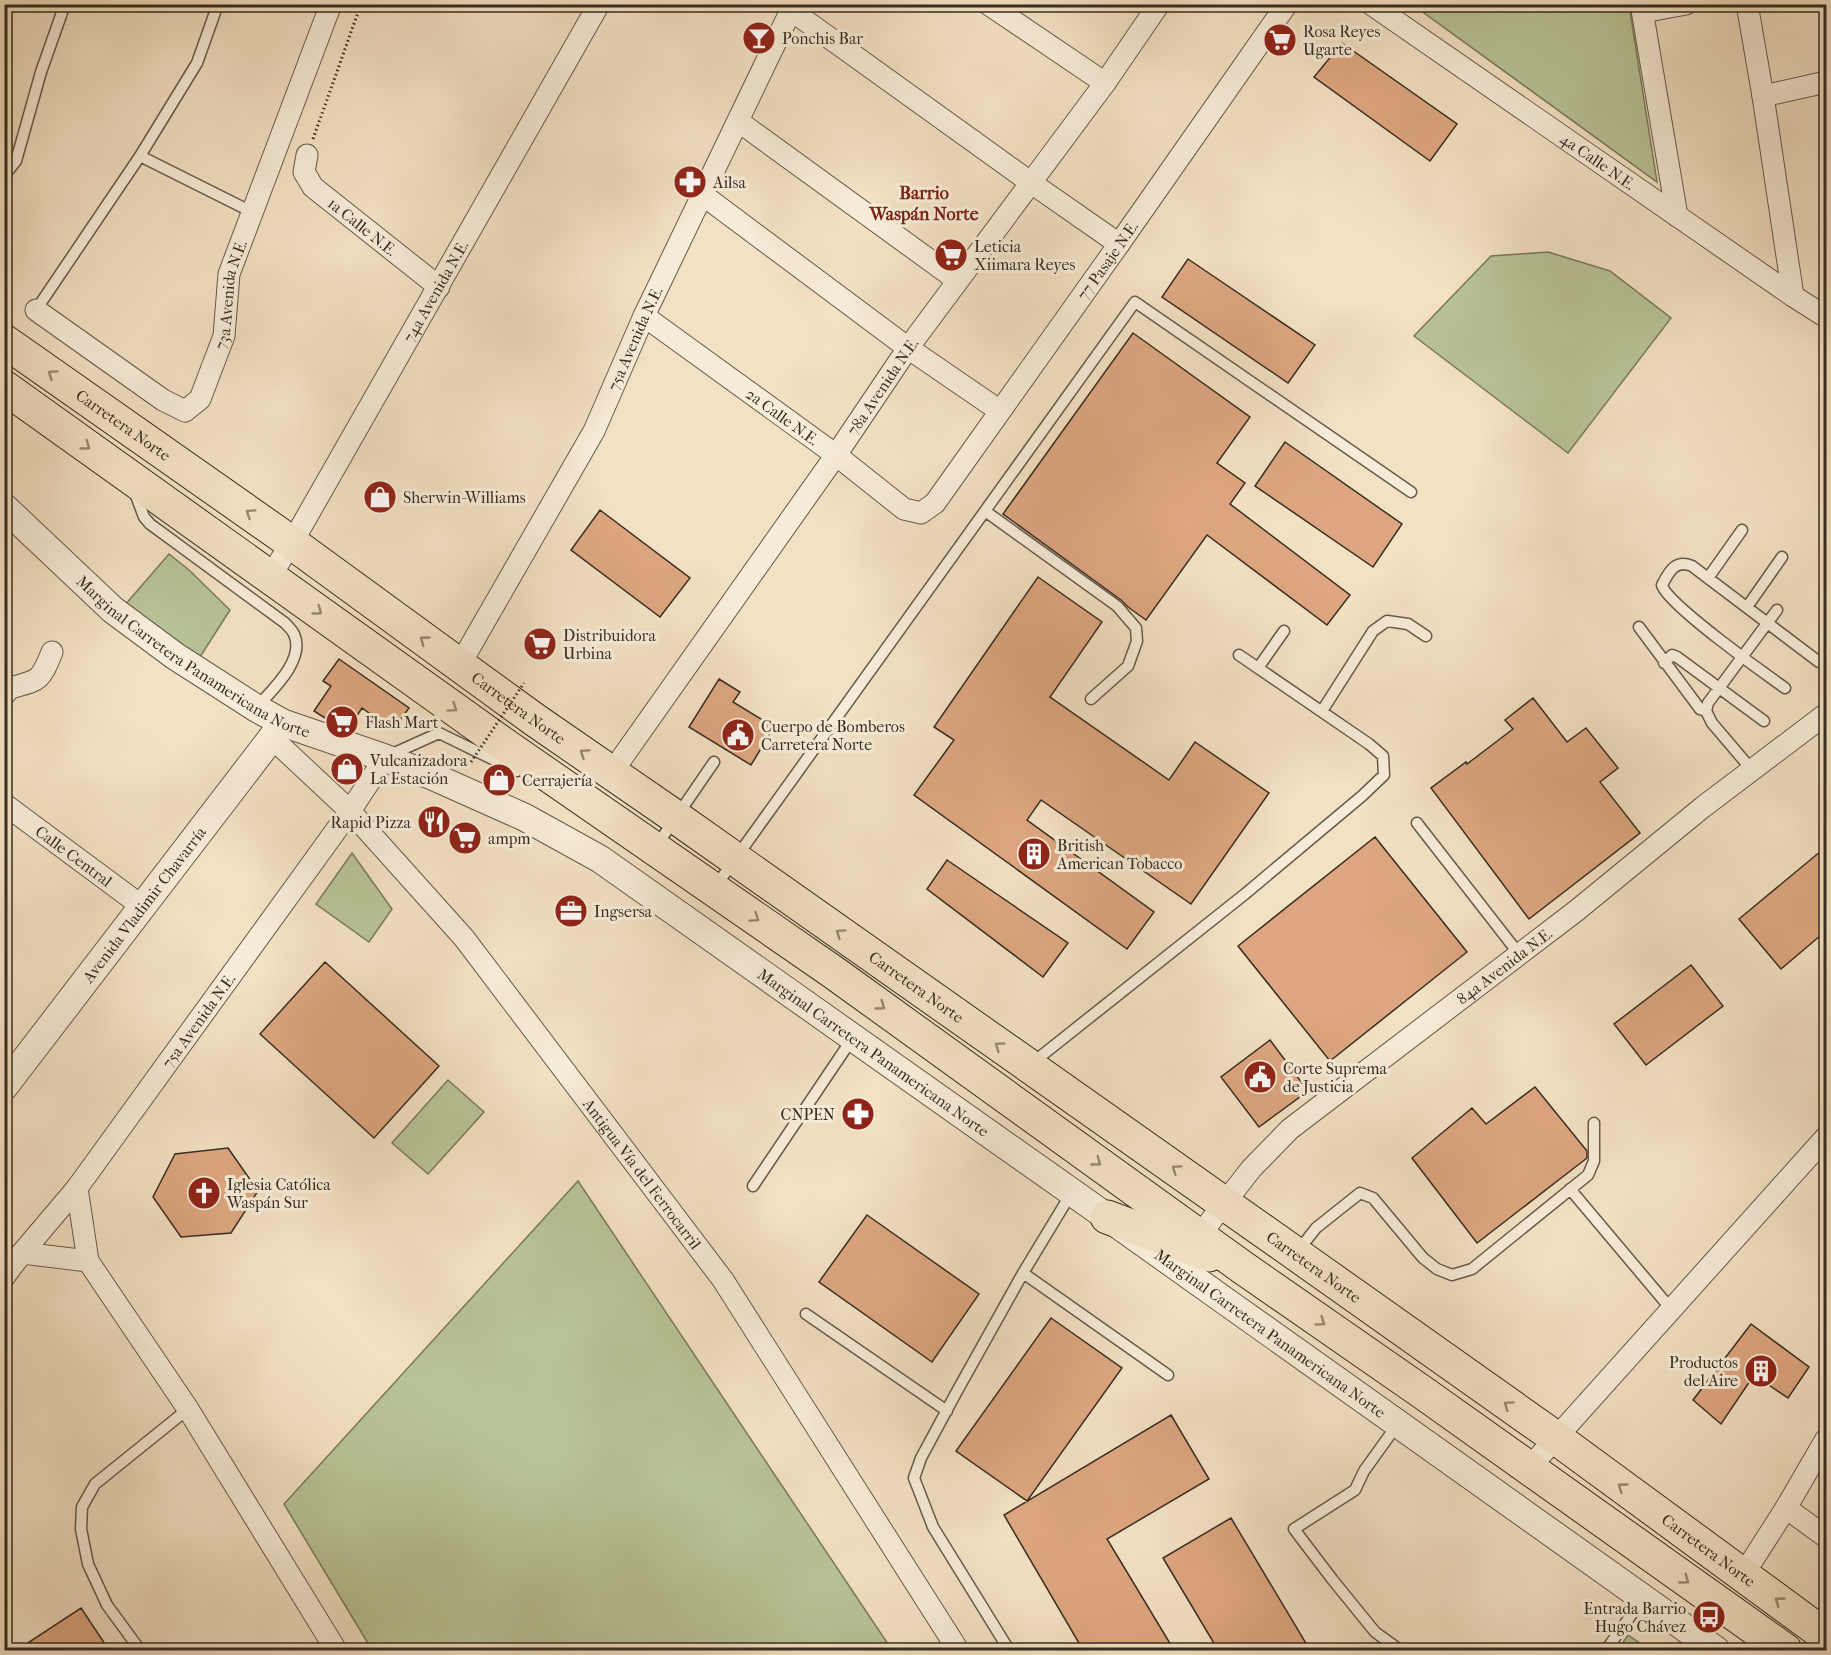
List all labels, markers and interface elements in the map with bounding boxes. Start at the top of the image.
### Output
bar icon: Ponchis Bar [741,20,777,56]
supermarket icon: Rosa Reyes Ugarte [1262,22,1298,58]
place label: Rosa Reyes Ugarte [1303,22,1380,59]
place label: Ponchis Bar [782,29,863,48]
street label: 4a Calle N.E. [1557,129,1639,193]
pharmacy icon: Ailsa [672,164,708,200]
place label: Ailsa [712,173,746,192]
district label: Barrio Waspán Norte [868,183,979,225]
street label: 1a Calle N.E. [324,193,401,259]
street label: 77 Pasaje N.E. [1073,217,1142,304]
street label: 73a Avenida N.E. [210,237,251,352]
street label: 74a Avenida N.E. [399,237,472,346]
supermarket icon: Leticia Xiimara Reyes [933,237,969,273]
place label: Leticia Xiimara Reyes [974,237,1075,274]
street label: 75a Avenida N.E. [603,283,666,394]
street label: 78a Avenida N.E. [843,334,922,439]
one-way arrow [47,370,58,381]
street label: 2a Calle N.E. [743,384,823,449]
street label: Carretera Norte [72,385,175,465]
one-way arrow [79,438,90,449]
shop icon: Sherwin-Williams [362,479,398,515]
place label: Sherwin-Williams [403,488,526,507]
one-way arrow [246,509,257,520]
street label: Marginal Carretera Panamericana Norte [73,571,313,741]
one-way arrow [311,604,322,615]
supermarket icon: Distribuidora Urbina [522,626,558,662]
place label: Distribuidora Urbina [563,626,656,663]
one-way arrow [420,637,431,648]
street label: Carretera Norte [468,668,569,748]
one-way arrow [446,701,457,712]
supermarket icon: Flash Mart [324,704,360,740]
place label: Flash Mart [365,713,439,732]
public building icon: Cuerpo de Bomberos Carretera Norte [720,717,756,753]
place label: Cuerpo de Bomberos Carretera Norte [761,717,905,754]
one-way arrow [579,749,590,760]
shop icon: Vulcanizadora La Estación [329,751,365,787]
place label: Vulcanizadora La Estación [369,751,468,788]
shop icon: Cerrajería [481,762,517,798]
place label: Cerrajería [522,771,593,790]
restaurant icon: Rapid Pizza [416,804,452,840]
place label: Rapid Pizza [330,813,412,832]
supermarket icon: ampm [447,820,483,856]
street label: Calle Central [32,821,116,891]
street label: Avenida Vladimir Chavarría [78,822,210,987]
place label: ampm [488,829,531,848]
building icon: British American Tobacco [1016,836,1052,872]
place label: British American Tobacco [1056,836,1182,873]
office icon: Ingsersa [553,893,589,929]
place label: Ingsersa [594,902,653,921]
one-way arrow [748,911,759,922]
street label: 84a Avenida N.E. [1453,923,1556,1008]
one-way arrow [836,929,847,940]
street label: Carretera Norte [866,947,968,1027]
street label: Marginal Carretera Panamericana Norte [754,964,993,1140]
street label: 75a Avenida N.E. [158,969,239,1071]
one-way arrow [874,999,885,1010]
one-way arrow [995,1042,1006,1053]
public building icon: Corte Suprema de Justicia [1242,1059,1278,1095]
place label: Corte Suprema de Justicia [1283,1059,1387,1096]
street label: Antigua Vía del Ferrocarril [579,1094,706,1253]
pharmacy icon: CNPEN [840,1096,876,1132]
place label: CNPEN [781,1105,835,1124]
one-way arrow [1091,1154,1102,1165]
one-way arrow [1172,1165,1183,1176]
church icon: Iglesia Católica Waspán Sur [186,1175,222,1211]
place label: Iglesia Católica Waspán Sur [226,1175,331,1212]
street label: Carretera Norte [1263,1227,1365,1307]
street label: Marginal Carretera Panamericana Norte [1151,1245,1389,1422]
one-way arrow [1314,1315,1325,1326]
place label: Productos del Aire [1669,1353,1738,1390]
building icon: Productos del Aire [1743,1353,1779,1389]
one-way arrow [1504,1401,1515,1412]
one-way arrow [1617,1483,1628,1494]
street label: Carretera Norte [1658,1509,1759,1591]
one-way arrow [1679,1573,1690,1584]
one-way arrow [1775,1598,1786,1609]
place label: Entrada Barrio Hugo Chávez [1583,1599,1686,1636]
bus stop icon: Entrada Barrio Hugo Chávez [1691,1599,1727,1635]

